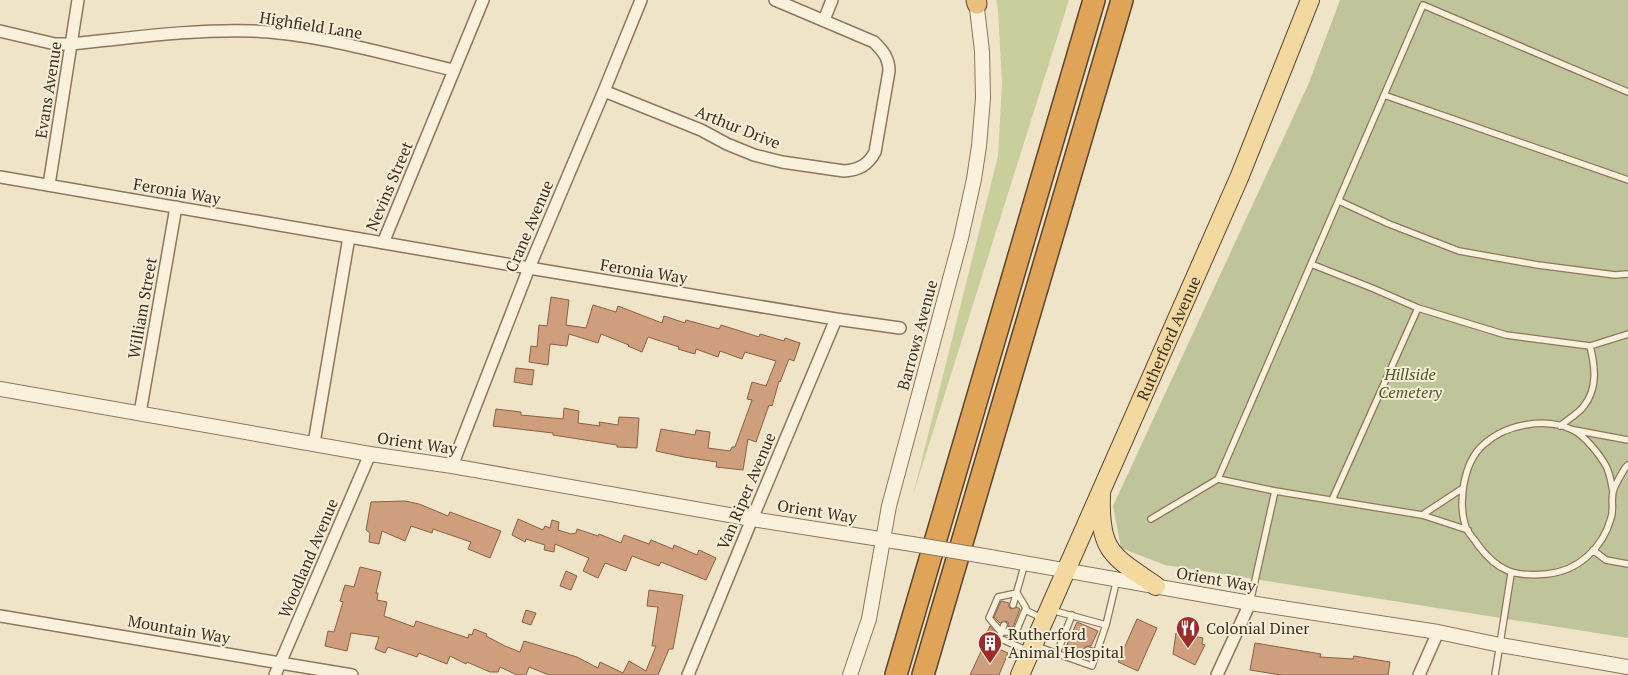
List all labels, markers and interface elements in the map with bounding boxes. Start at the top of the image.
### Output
street label: Highfield Lane [258,6,364,44]
street label: Evans Avenue [29,40,67,140]
street label: Arthur Drive [692,100,784,154]
street label: Nevins Street [360,138,418,234]
street label: Feronia Way [132,173,223,210]
street label: Crane Avenue [500,177,558,275]
street label: Feronia Way [599,253,690,289]
street label: William Street [122,255,162,360]
street label: Rutherford Avenue [1131,272,1205,404]
street label: Barrows Avenue [892,277,942,393]
park label: Hillside Cemetery [1378,363,1442,403]
street label: Orient Way [376,427,459,460]
street label: Van Riper Avenue [711,429,781,553]
street label: Orient Way [776,494,859,528]
street label: Woodland Avenue [273,495,343,621]
street label: Orient Way [1175,561,1258,597]
street label: Mountain Way [126,609,233,649]
restaurant icon: Colonial Diner [1175,615,1201,649]
place label: Colonial Diner [1206,617,1310,639]
place label: Rutherford Animal Hospital [1008,623,1124,663]
building icon: Rutherford Animal Hospital [977,630,1003,664]

